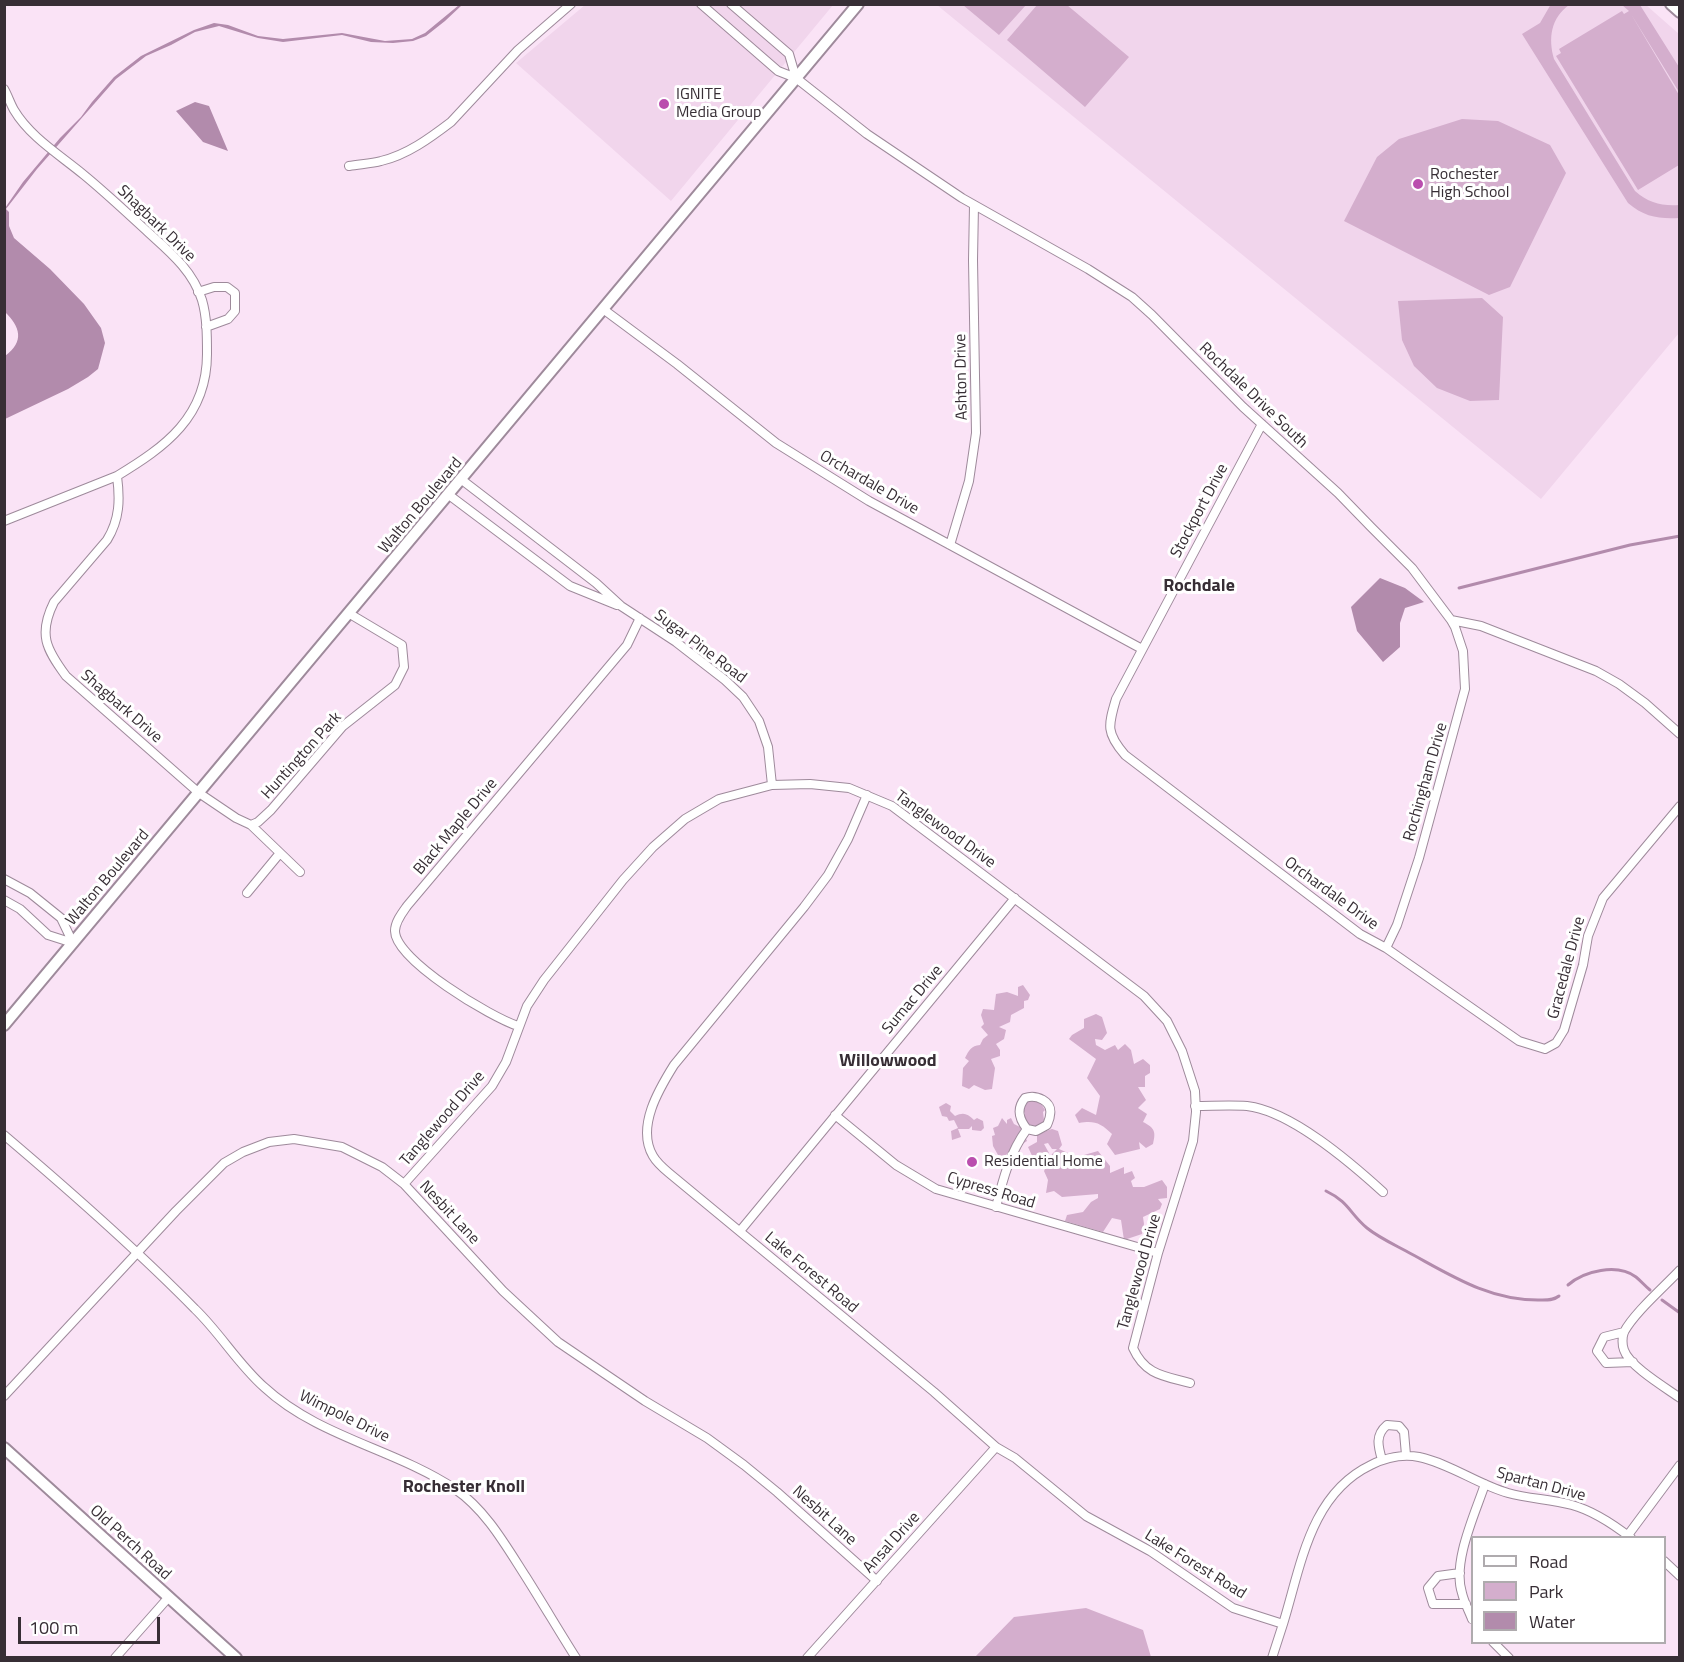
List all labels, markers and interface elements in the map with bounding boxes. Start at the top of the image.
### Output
place label: IGNITE Media Group [676,85,762,123]
marker: IGNITE Media Group [657,97,671,111]
place label: Rochester High School [1430,165,1509,203]
marker: Rochester High School [1411,177,1425,191]
street label: Shagbark Drive [113,182,199,266]
street label: Ashton Drive [952,333,972,421]
street label: Rochdale Drive South [1195,339,1311,453]
street label: Orchardale Drive [816,447,922,519]
street label: Walton Boulevard [375,454,467,558]
street label: Stockport Drive [1167,461,1233,561]
district label: Rochdale [1163,576,1235,598]
street label: Sugar Pine Road [650,606,750,688]
street label: Shagbark Drive [76,666,166,748]
street label: Huntington Park [258,708,346,804]
street label: Rochingham Drive [1400,720,1452,844]
street label: Black Maple Drive [410,775,502,879]
street label: Tanglewood Drive [891,787,999,873]
street label: Walton Boulevard [62,826,154,930]
street label: Orchardale Drive [1280,853,1382,935]
street label: Gracedale Drive [1544,915,1590,1021]
street label: Sumac Drive [879,962,947,1038]
district label: Willowwood [839,1051,937,1073]
street label: Tanglewood Drive [397,1068,489,1170]
place label: Residential Home [984,1152,1103,1172]
marker: Residential Home [965,1155,979,1169]
street label: Cypress Road [945,1168,1037,1214]
street label: Nesbit Lane [415,1177,483,1249]
street label: Tanglewood Drive [1114,1212,1166,1332]
street label: Lake Forest Road [760,1228,862,1318]
street label: Wimpole Drive [296,1387,392,1447]
street label: Spartan Drive [1494,1464,1588,1506]
district label: Rochester Knoll [403,1477,525,1499]
street label: Nesbit Lane [788,1482,860,1550]
street label: Old Perch Road [85,1501,175,1585]
street label: Ansal Drive [860,1508,924,1578]
street label: Lake Forest Road [1141,1526,1249,1604]
legend [1471,1536,1666,1644]
text: Road [1529,1548,1568,1575]
text: Park [1529,1578,1563,1605]
scale bar [21,1605,164,1643]
text: Water [1529,1608,1575,1635]
text: 100 m [29,1614,78,1641]

